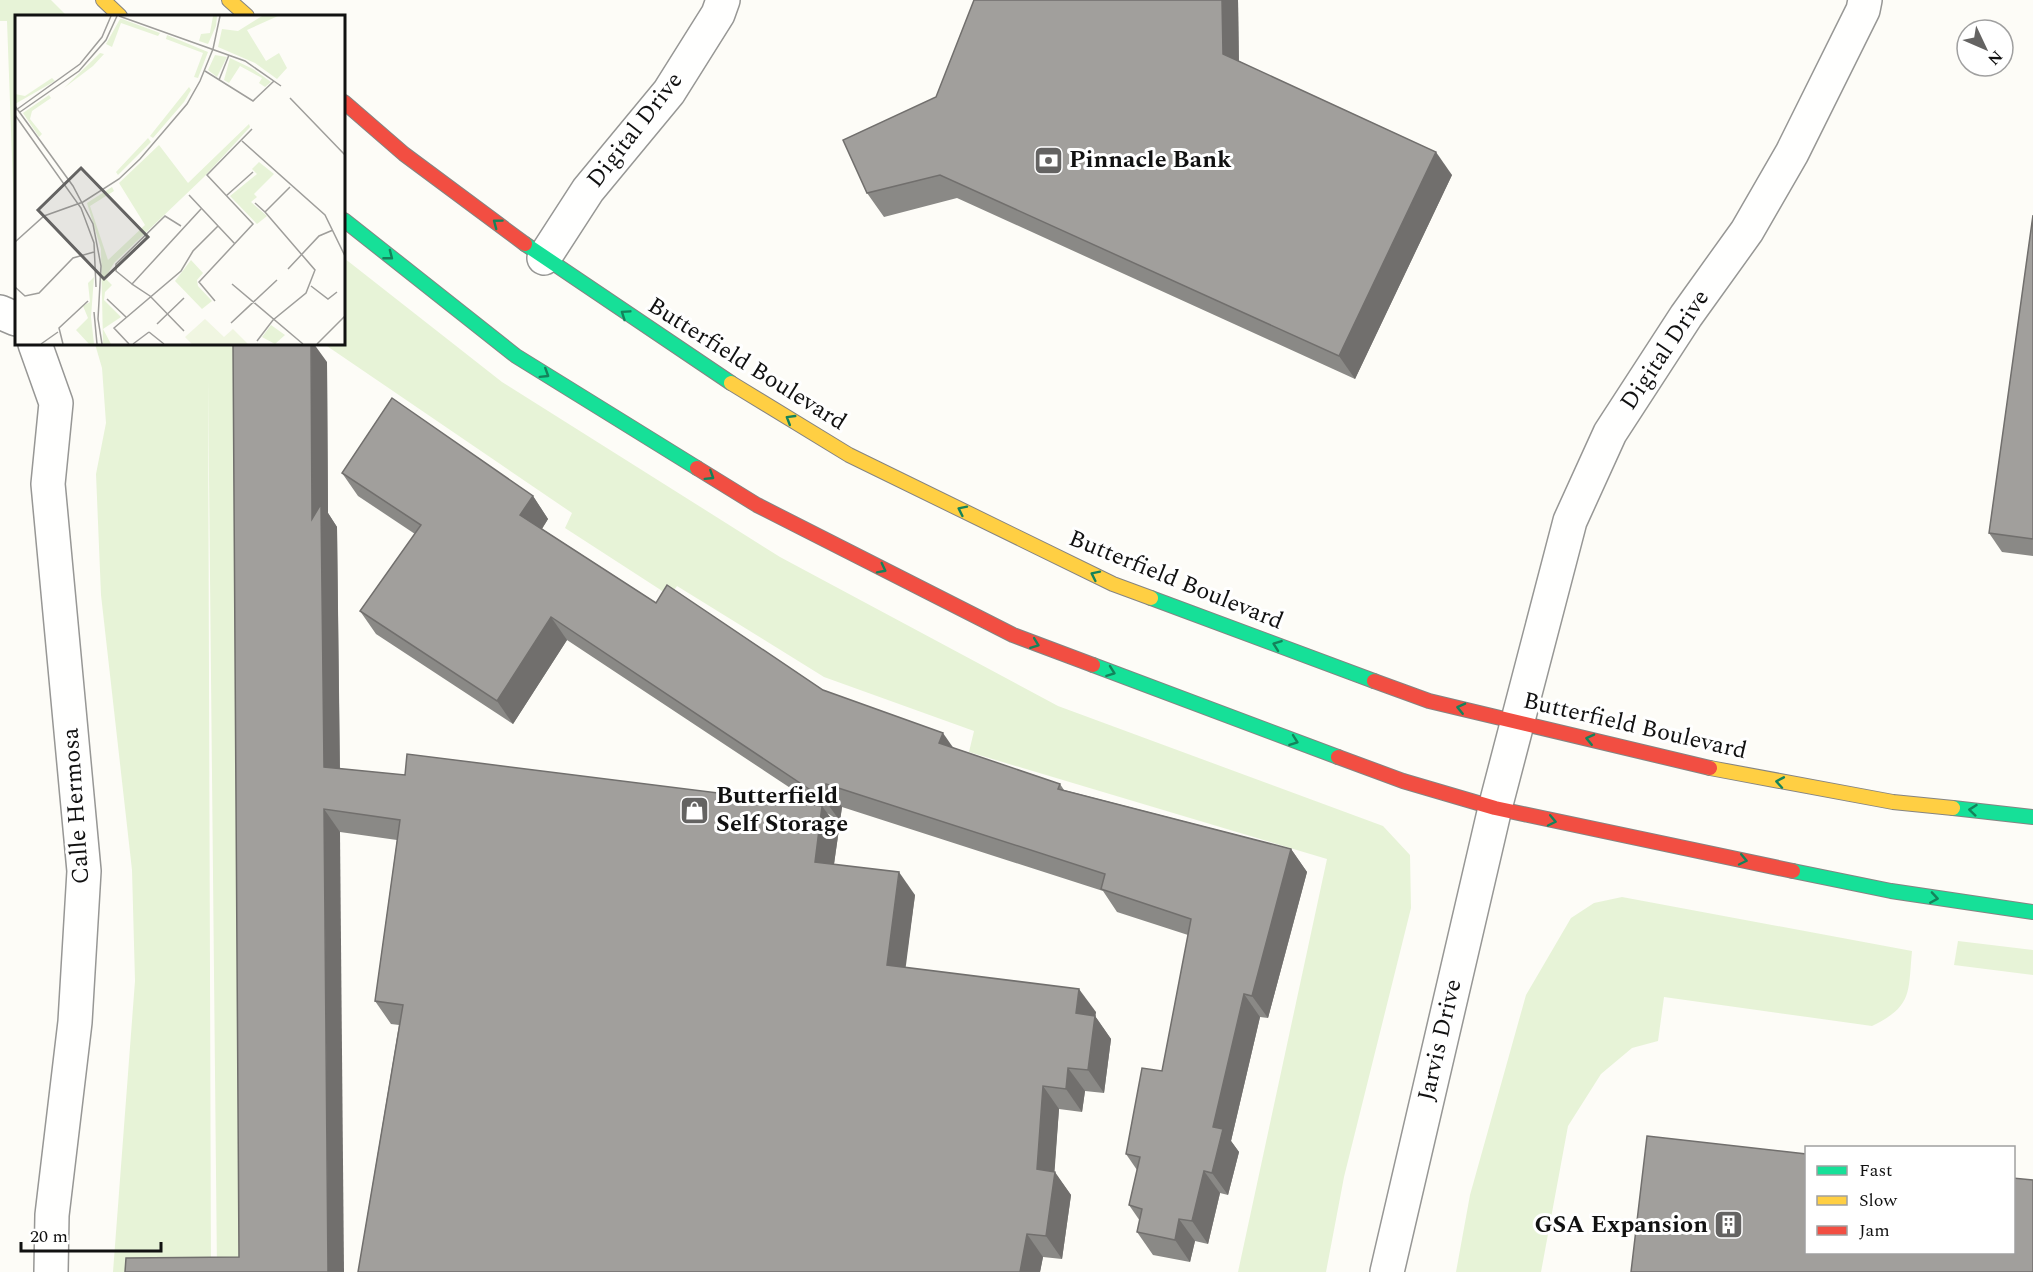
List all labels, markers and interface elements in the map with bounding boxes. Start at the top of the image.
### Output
inset map [15,15,345,345]
north arrow [1955,18,2015,78]
text: N [1982,45,2008,71]
street label: Digital Drive [578,64,692,196]
place label: Pinnacle Bank [1069,142,1232,178]
bank icon: Pinnacle Bank [1032,144,1064,176]
one-way arrow [493,220,504,231]
one-way arrow [382,249,393,260]
street label: Digital Drive [1611,282,1719,418]
street label: Butterfield Boulevard [640,288,854,440]
one-way arrow [621,310,632,321]
one-way arrow [539,366,549,378]
one-way arrow [786,414,796,426]
one-way arrow [704,469,714,481]
one-way arrow [957,506,968,517]
street label: Butterfield Boulevard [1063,520,1289,640]
one-way arrow [876,561,887,573]
one-way arrow [1090,571,1101,583]
one-way arrow [1029,636,1040,649]
one-way arrow [1272,639,1283,652]
one-way arrow [1106,665,1116,678]
street label: Butterfield Boulevard [1519,683,1751,769]
one-way arrow [1456,703,1466,716]
street label: Calle Hermosa [53,726,99,886]
one-way arrow [1288,733,1299,746]
one-way arrow [1586,733,1596,746]
one-way arrow [1776,776,1785,788]
place label: Butterfield Self Storage [716,778,848,842]
shop icon: Butterfield Self Storage [679,794,711,826]
one-way arrow [1969,805,1978,817]
one-way arrow [1547,814,1557,827]
one-way arrow [1738,853,1748,866]
one-way arrow [1929,891,1939,904]
street label: Jarvis Drive [1409,975,1471,1105]
legend [1805,1146,2015,1254]
text: Fast [1859,1157,1892,1184]
text: Slow [1859,1187,1898,1214]
place label: GSA Expansion [1534,1207,1708,1243]
building icon: GSA Expansion [1713,1209,1745,1241]
scale bar [21,1215,160,1253]
text: Jam [1859,1217,1890,1244]
text: 20 m [30,1223,68,1250]

